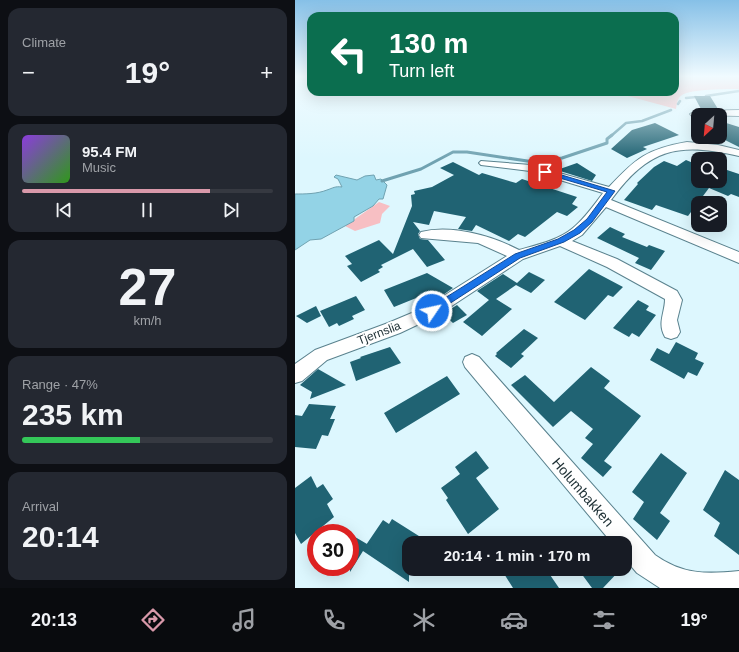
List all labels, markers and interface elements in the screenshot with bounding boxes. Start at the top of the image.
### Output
icon: left [323,28,375,80]
text: 130 m [389,28,468,59]
text: Climate [22,35,66,50]
text: 19° [125,56,170,89]
text: − [22,60,35,85]
text: + [260,60,273,85]
text: Turn left [389,61,454,81]
north arrow [691,108,727,144]
map controls [691,108,727,232]
text: 95.4 FM [82,143,137,160]
button: search [691,152,727,188]
pin [528,155,562,189]
text: Music [82,160,116,175]
icon: arrive [534,161,556,183]
button: layers [691,196,727,232]
icon: previous [53,199,75,221]
icon: pause [136,199,158,221]
icon: next [220,199,242,221]
text: 27 [119,258,176,316]
position arrow [411,290,453,332]
text: km/h [133,313,162,328]
street label: Tjernslia [355,318,403,348]
text: Range · 47% [22,377,98,392]
text: 235 km [22,398,124,431]
street label: Holumbakken [549,454,617,530]
text: Arrival [22,499,59,514]
text: 20:14 [22,520,99,553]
speed limit sign: 30 [307,524,359,576]
text: 20:14 · 1 min · 170 m [444,547,590,564]
icon: directions [139,606,167,634]
icon: music [230,606,258,634]
icon: phone [320,606,348,634]
icon: climate [410,606,438,634]
icon: car [500,606,528,634]
icon: filters [590,606,618,634]
text: 20:13 [31,610,77,630]
text: 19° [681,610,708,630]

